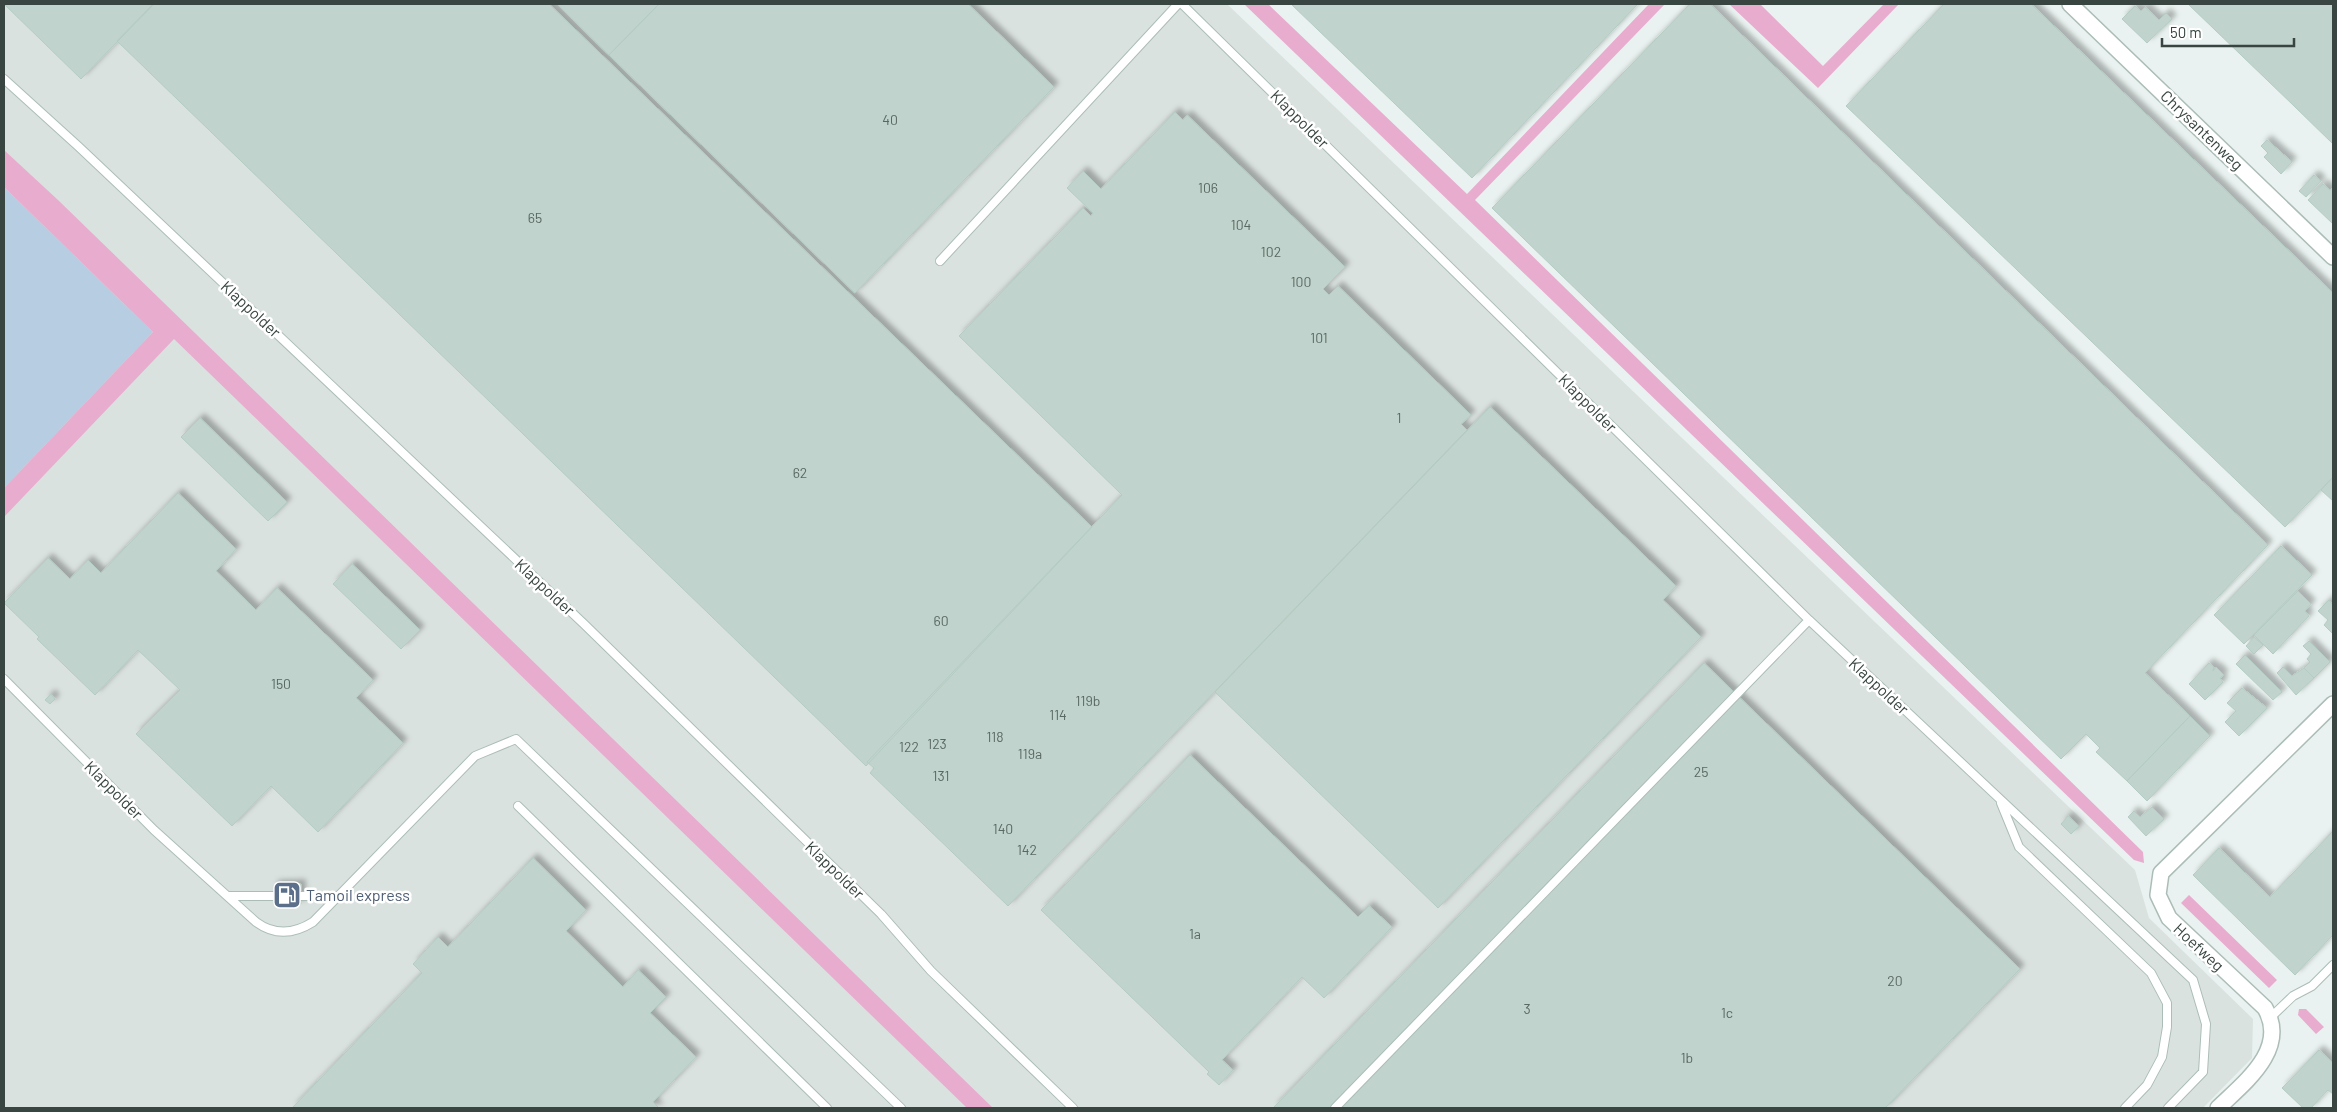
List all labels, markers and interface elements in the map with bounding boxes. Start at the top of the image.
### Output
scale bar [2162,15,2294,47]
text: 50 m [2170,23,2202,41]
street label: Klappolder [1267,86,1334,152]
street label: Chrysantenweg [2157,86,2247,174]
house number: 40 [882,111,898,128]
house number: 106 [1198,179,1218,196]
house number: 65 [528,209,542,226]
house number: 104 [1231,216,1251,233]
house number: 102 [1261,243,1281,260]
house number: 100 [1291,273,1311,290]
street label: Klappolder [218,276,285,341]
house number: 101 [1310,329,1328,346]
street label: Klappolder [1555,370,1622,436]
house number: 1 [1397,409,1401,426]
house number: 62 [793,464,807,481]
street label: Klappolder [512,554,579,619]
house number: 60 [933,612,949,629]
street label: Klappolder [1846,653,1913,718]
house number: 150 [271,675,291,692]
house number: 119b [1076,692,1100,709]
house number: 114 [1049,706,1067,723]
house number: 118 [986,728,1004,745]
house number: 123 [927,735,947,752]
house number: 122 [899,738,919,755]
house number: 119a [1018,745,1042,762]
street label: Klappolder [81,757,148,823]
house number: 25 [1694,763,1708,780]
house number: 131 [933,767,949,784]
house number: 140 [993,820,1013,837]
street label: Klappolder [802,837,869,903]
house number: 142 [1017,841,1037,858]
fuel station icon: Tamoil express [272,880,302,910]
place label: Tamoil express [306,885,410,904]
street label: Hoefweg [2170,919,2228,975]
house number: 1a [1189,925,1201,942]
house number: 20 [1887,972,1903,989]
house number: 3 [1523,1000,1531,1017]
house number: 1c [1721,1004,1733,1021]
house number: 1b [1681,1049,1693,1066]

